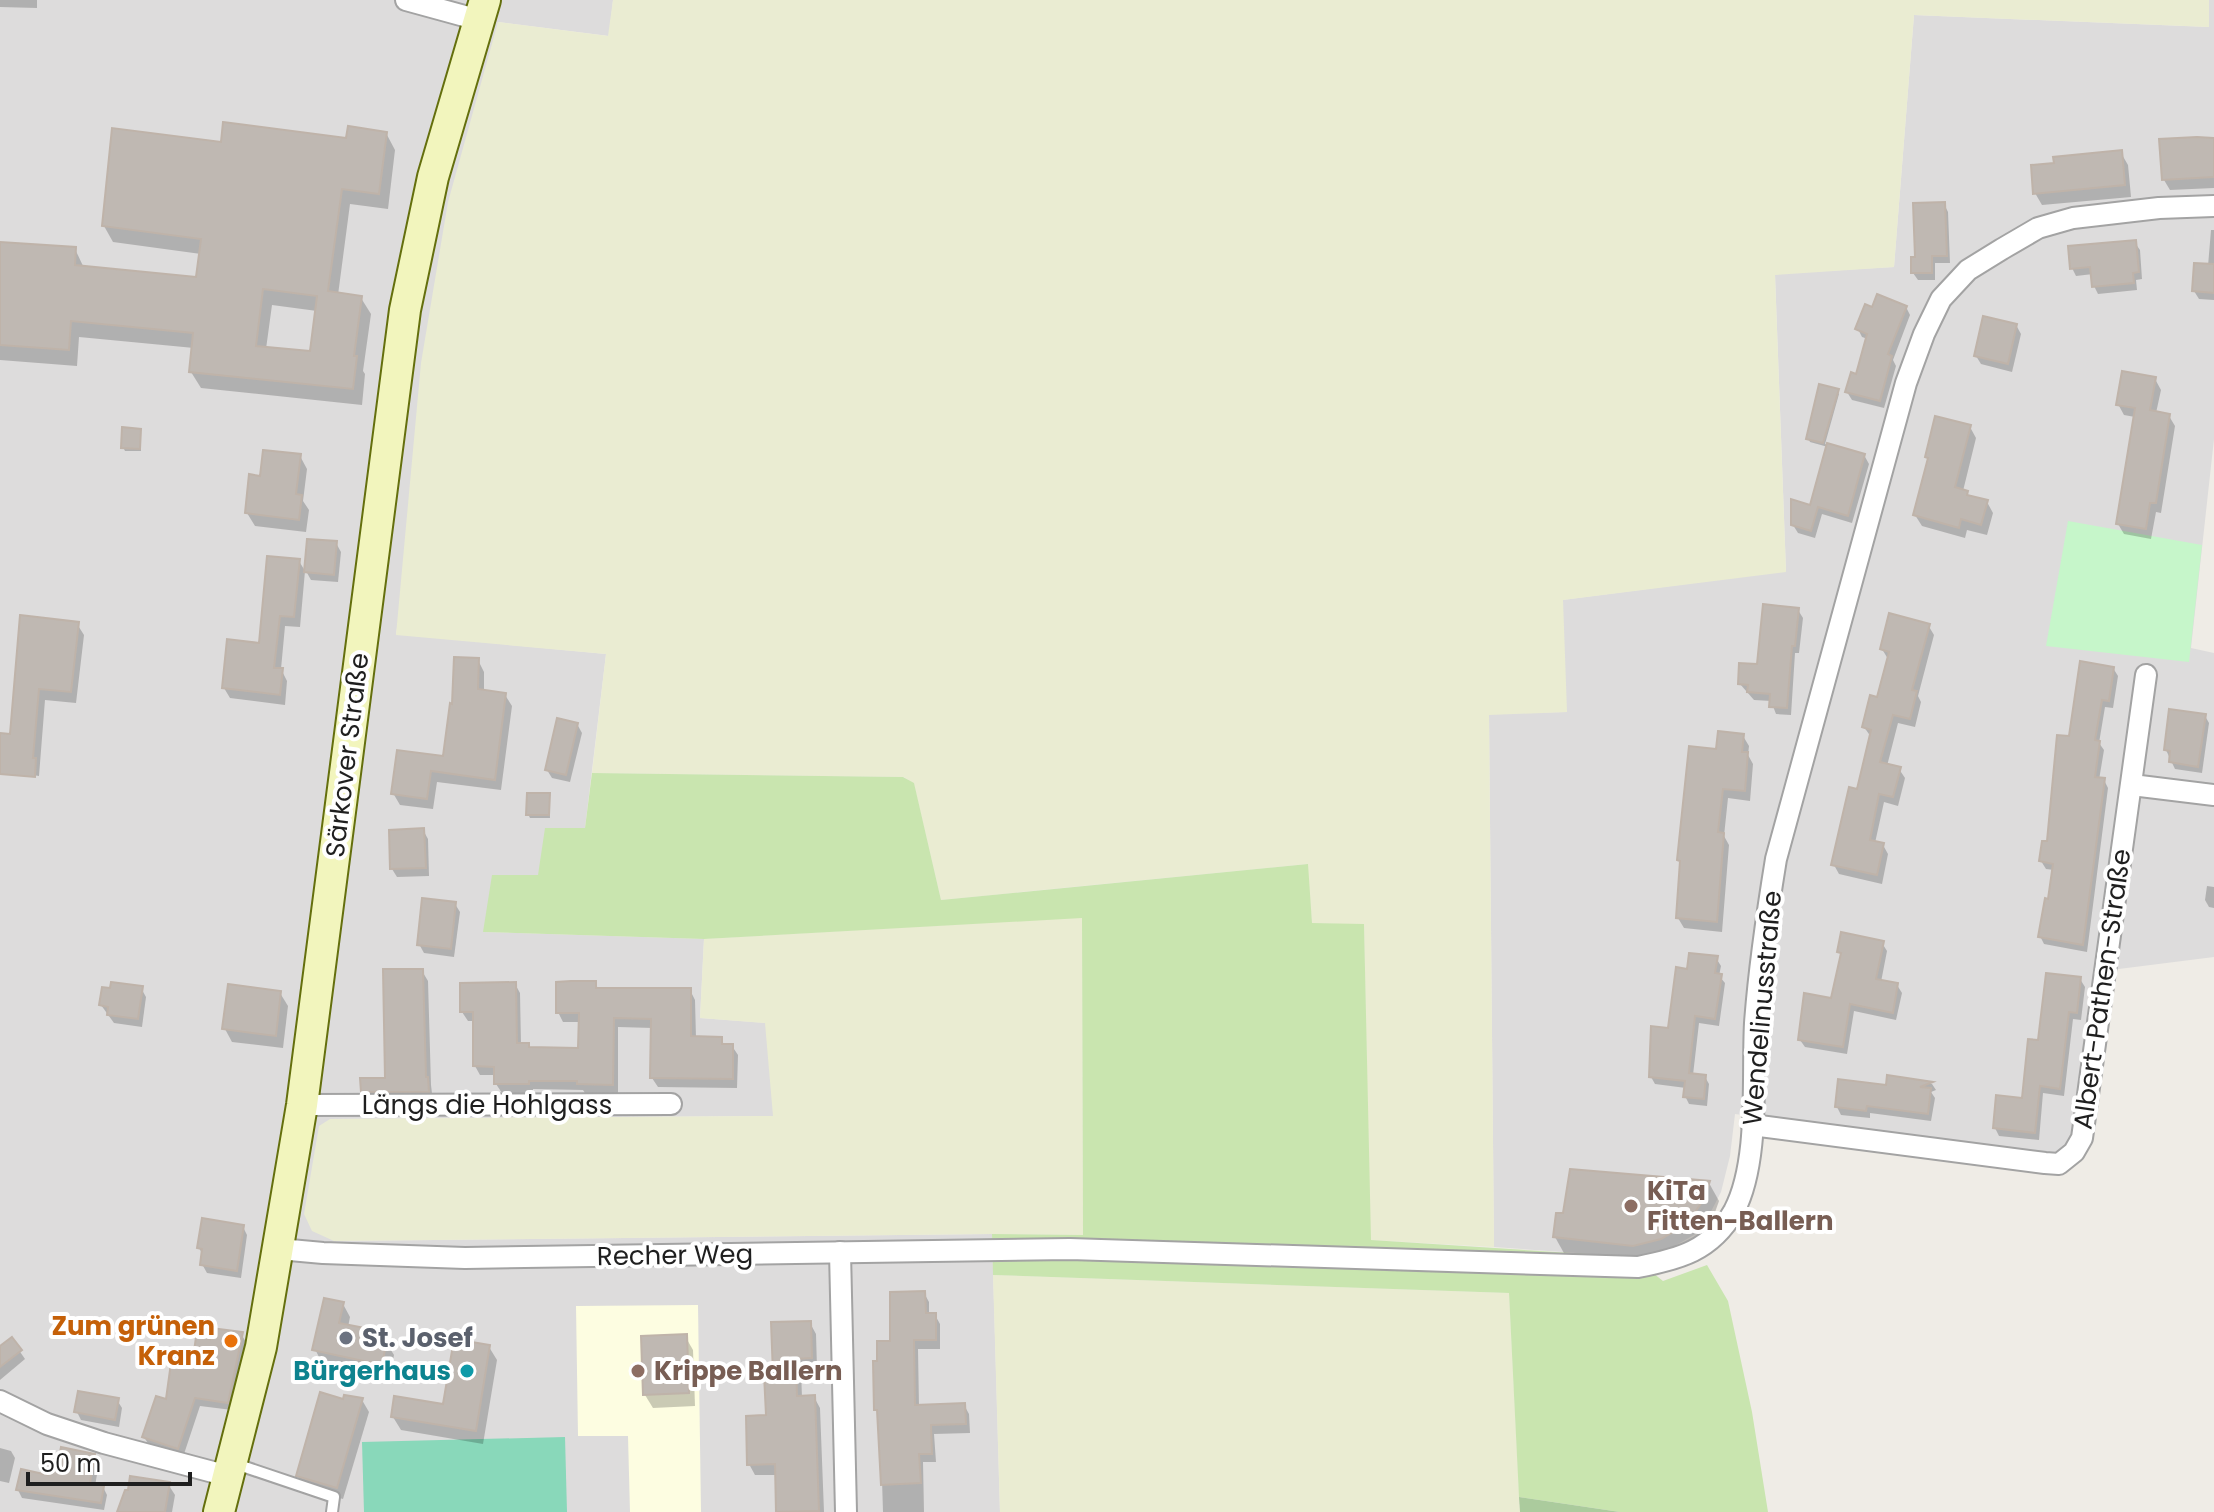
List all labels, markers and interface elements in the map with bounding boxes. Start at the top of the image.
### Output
street label: Särkover Straße [317,651,377,859]
street label: Albert-Pathen-Straße [2064,846,2140,1132]
street label: Wendelinusstraße [1734,889,1790,1127]
street label: Längs die Hohlgass [362,1087,612,1123]
place label: KiTa Fitten-Ballern [1647,1173,1833,1239]
marker: KiTa Fitten-Ballern [1622,1197,1640,1215]
street label: Recher Weg [597,1236,753,1274]
place label: Zum grünen Kranz [52,1308,215,1374]
place label: St. Josef [362,1320,473,1356]
marker: St. Josef [337,1329,355,1347]
marker: Zum grünen Kranz [222,1332,240,1350]
place label: Bürgerhaus [293,1353,451,1389]
place label: Krippe Ballern [654,1353,843,1389]
marker: Bürgerhaus [458,1362,476,1380]
marker: Krippe Ballern [629,1362,647,1380]
scale bar [28,1436,190,1486]
text: 50 m [40,1447,101,1480]

